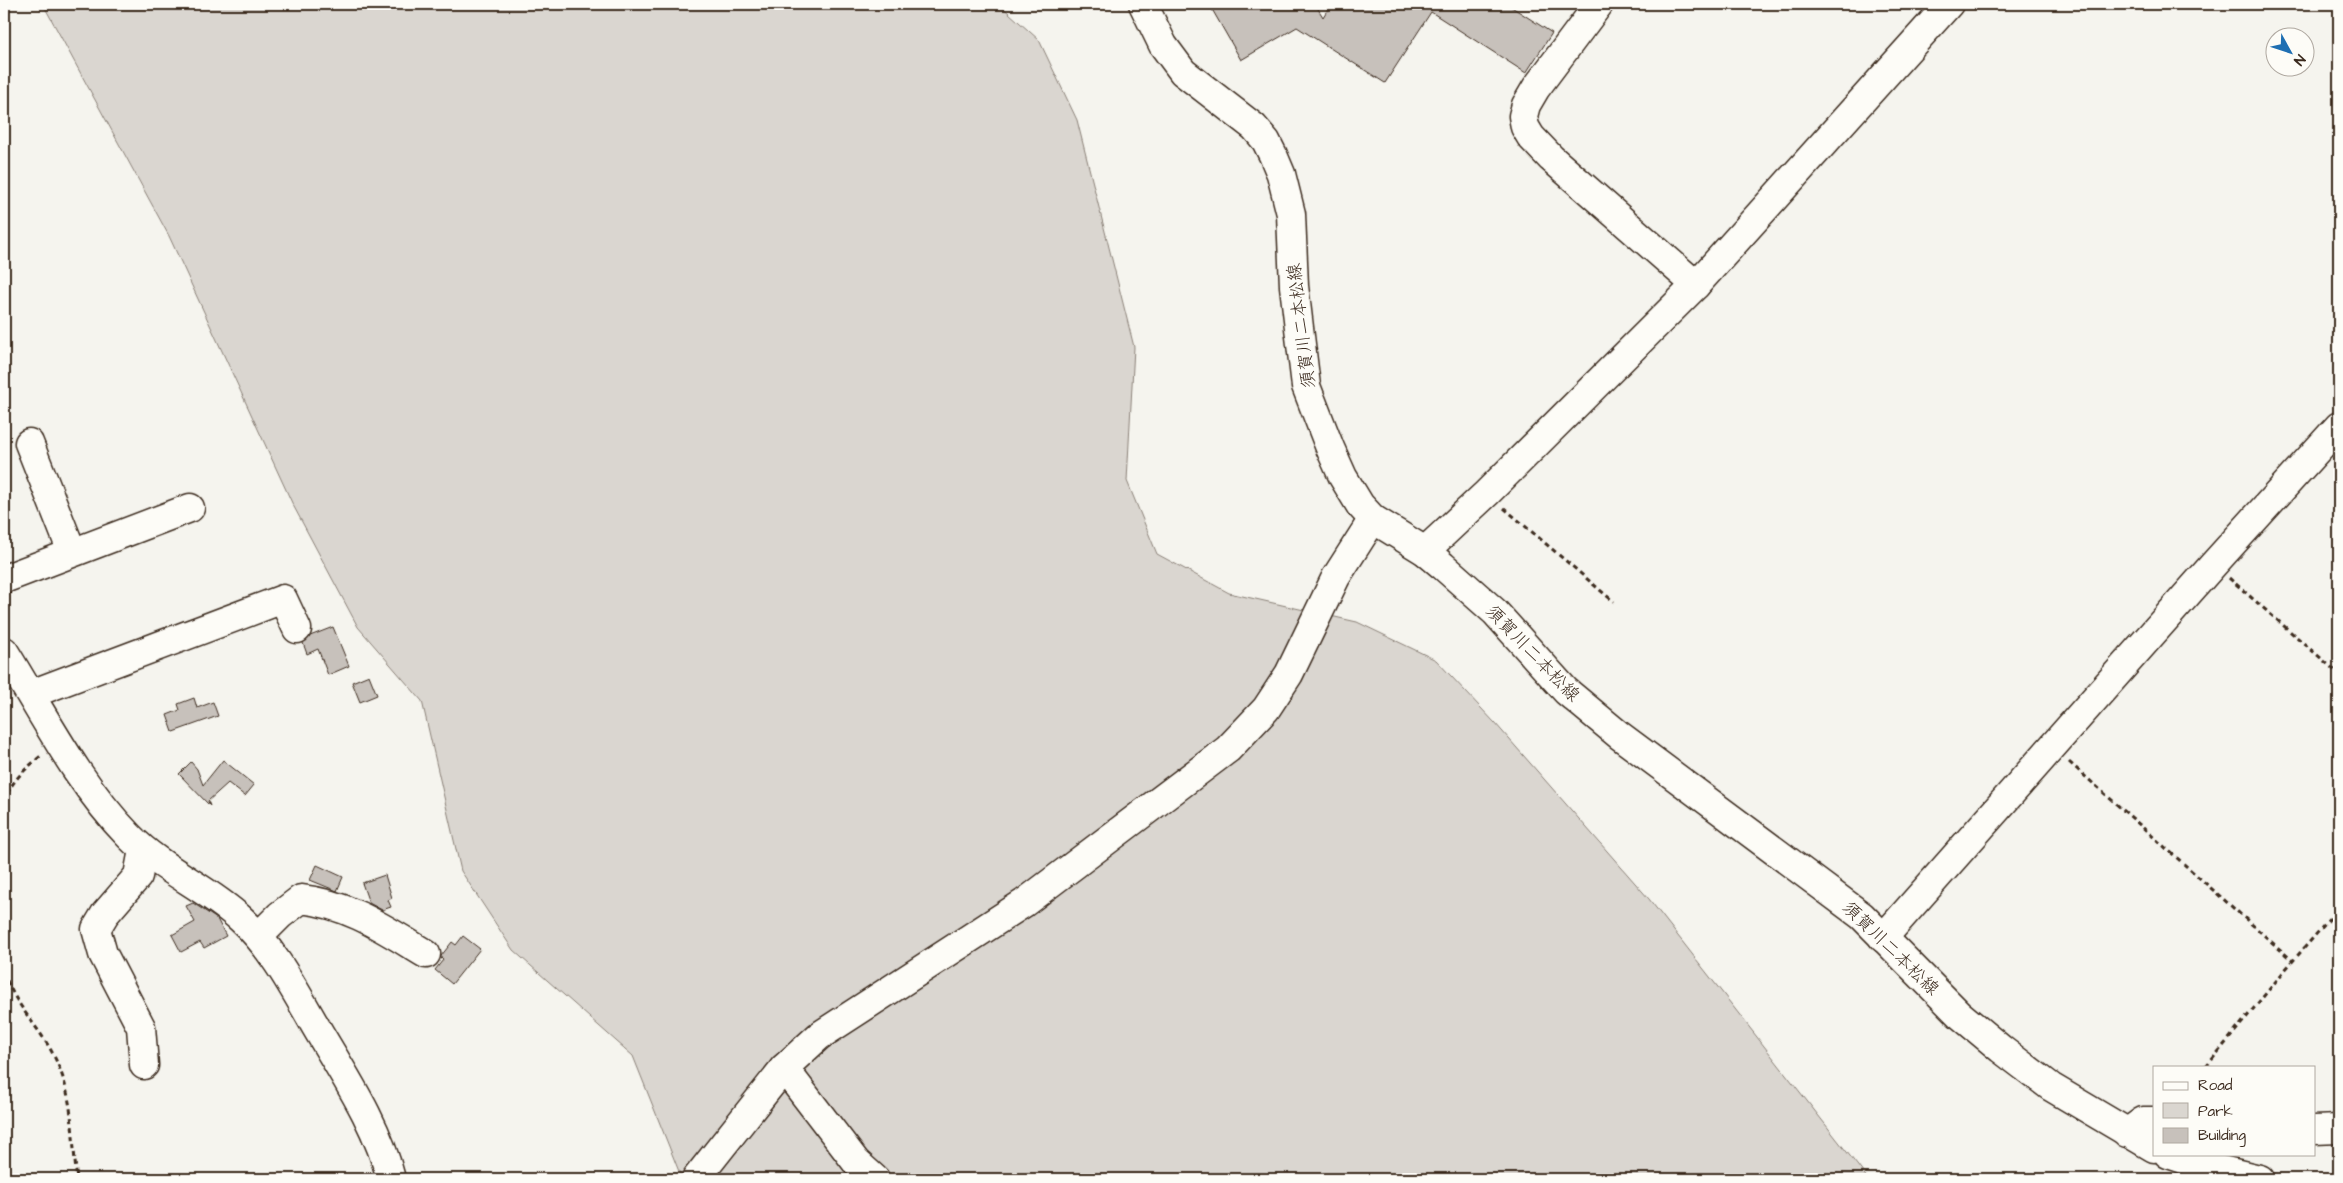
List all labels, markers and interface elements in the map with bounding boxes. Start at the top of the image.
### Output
north arrow [2266,28,2316,78]
text: N [2289,50,2310,70]
street label: 須賀川二本松線 [1281,262,1322,390]
street label: 須賀川二本松線 [1480,599,1585,707]
street label: 須賀川二本松線 [1837,896,1945,1001]
legend [2153,1066,2316,1156]
text: Road [2198,1075,2233,1096]
text: Park [2198,1101,2233,1122]
text: Building [2198,1125,2246,1147]

